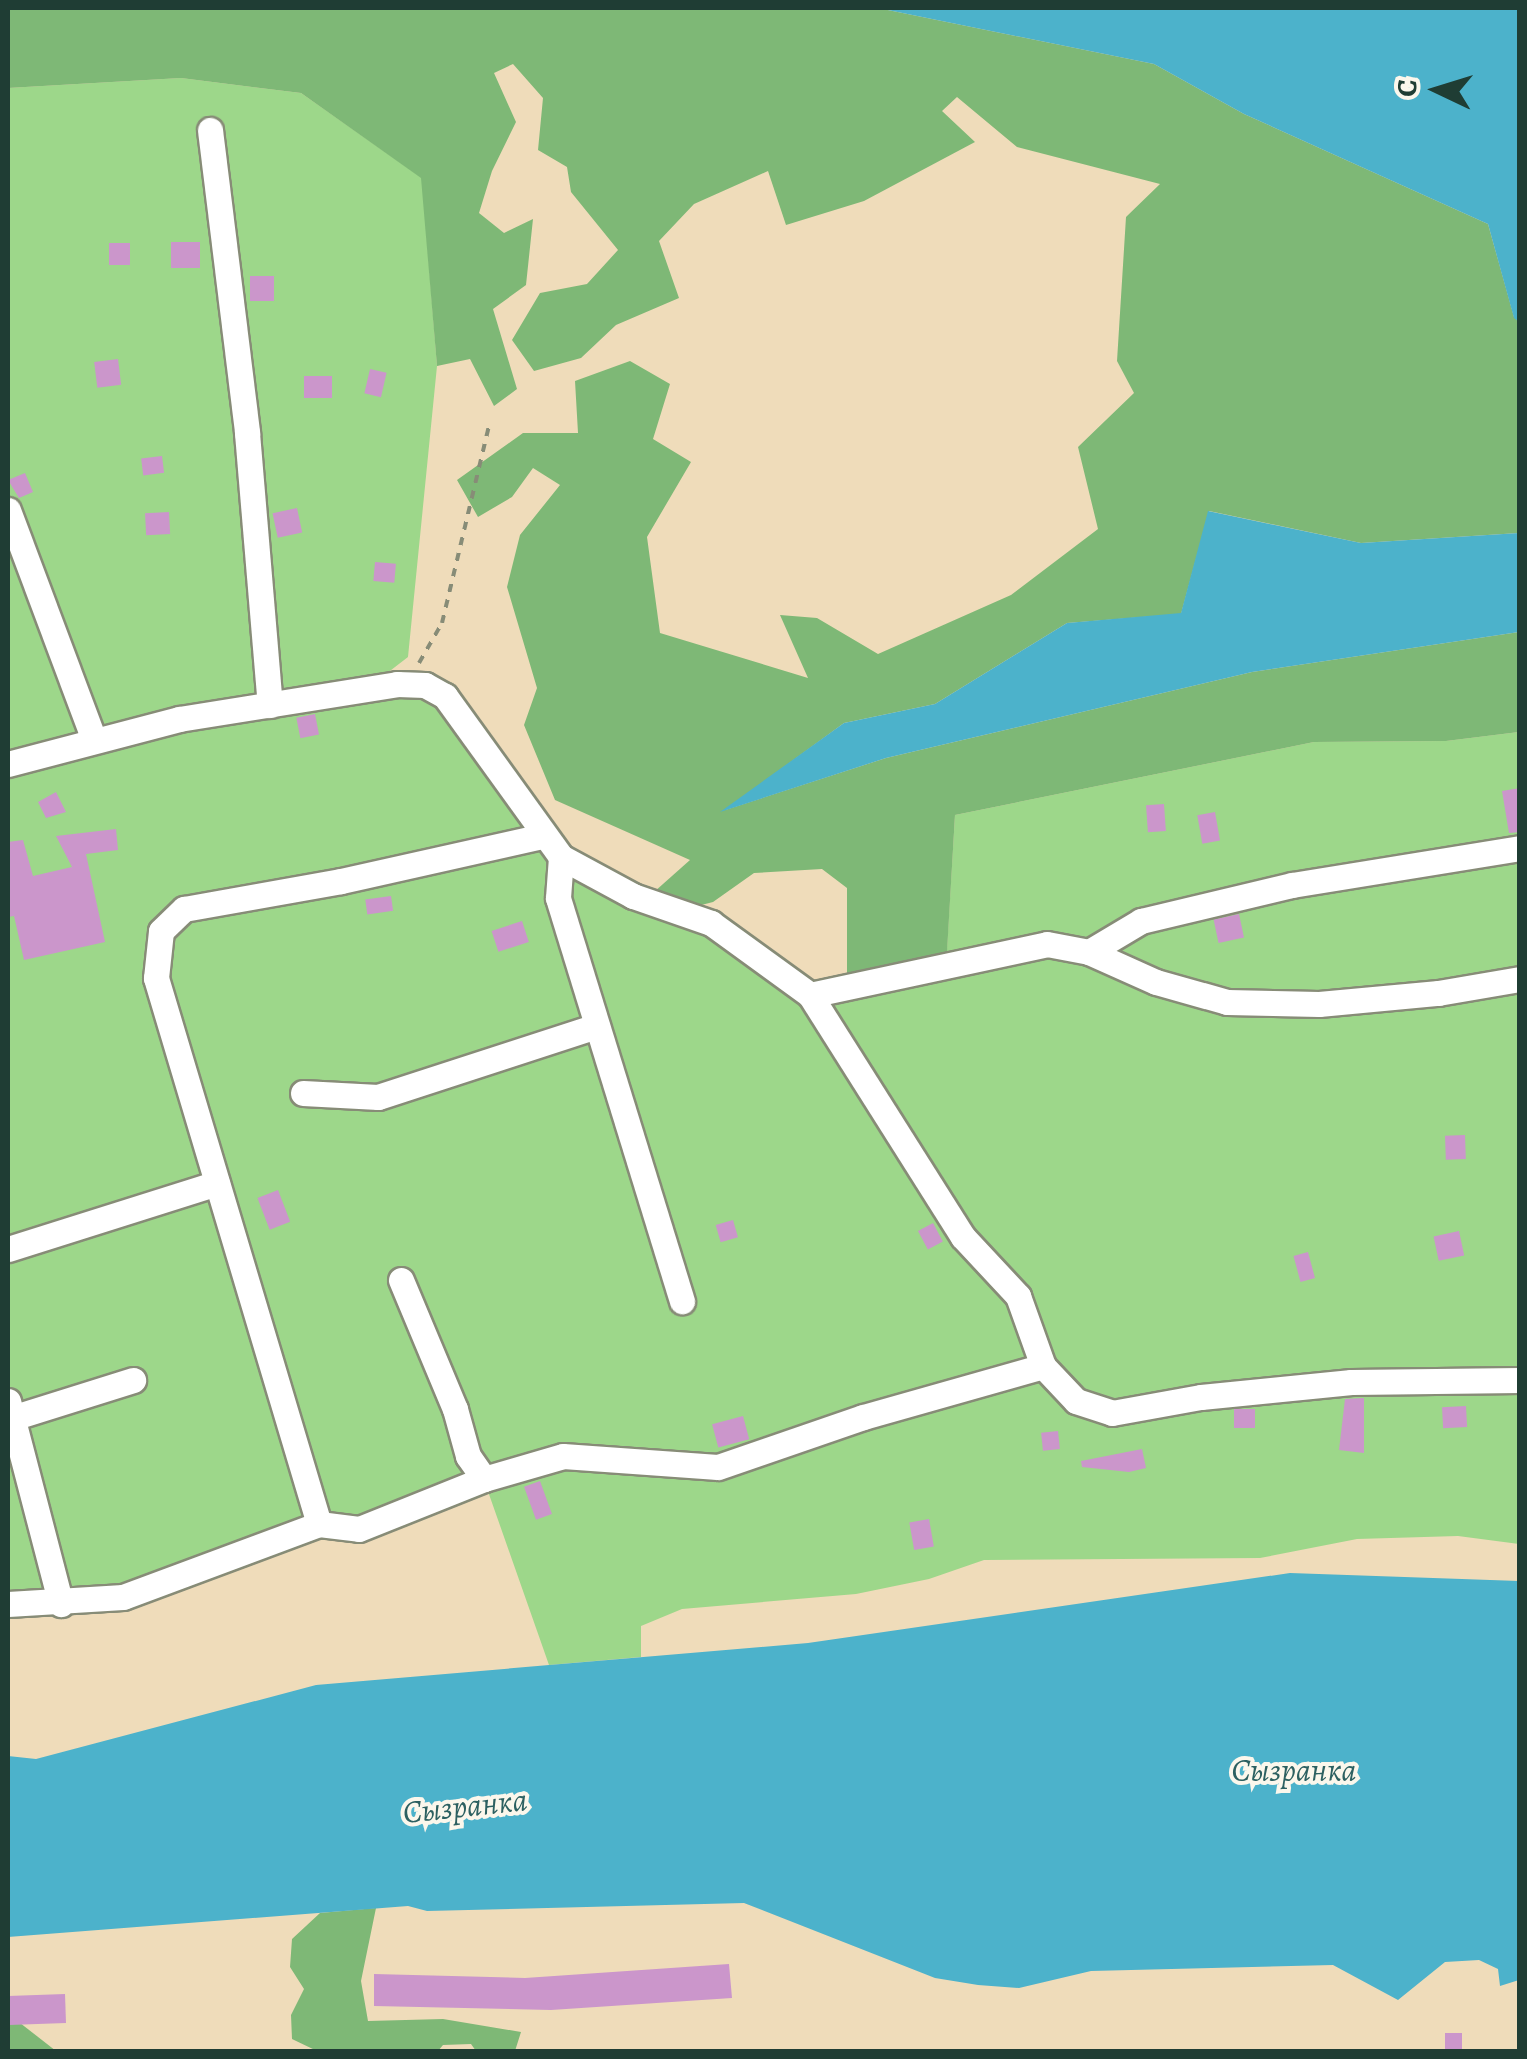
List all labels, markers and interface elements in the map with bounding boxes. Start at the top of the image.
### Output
north arrow [1387,40,1487,140]
text: С [1388,78,1427,98]
water label: Сызранка [1232,1751,1356,1789]
water label: Сызранка [401,1780,529,1832]

